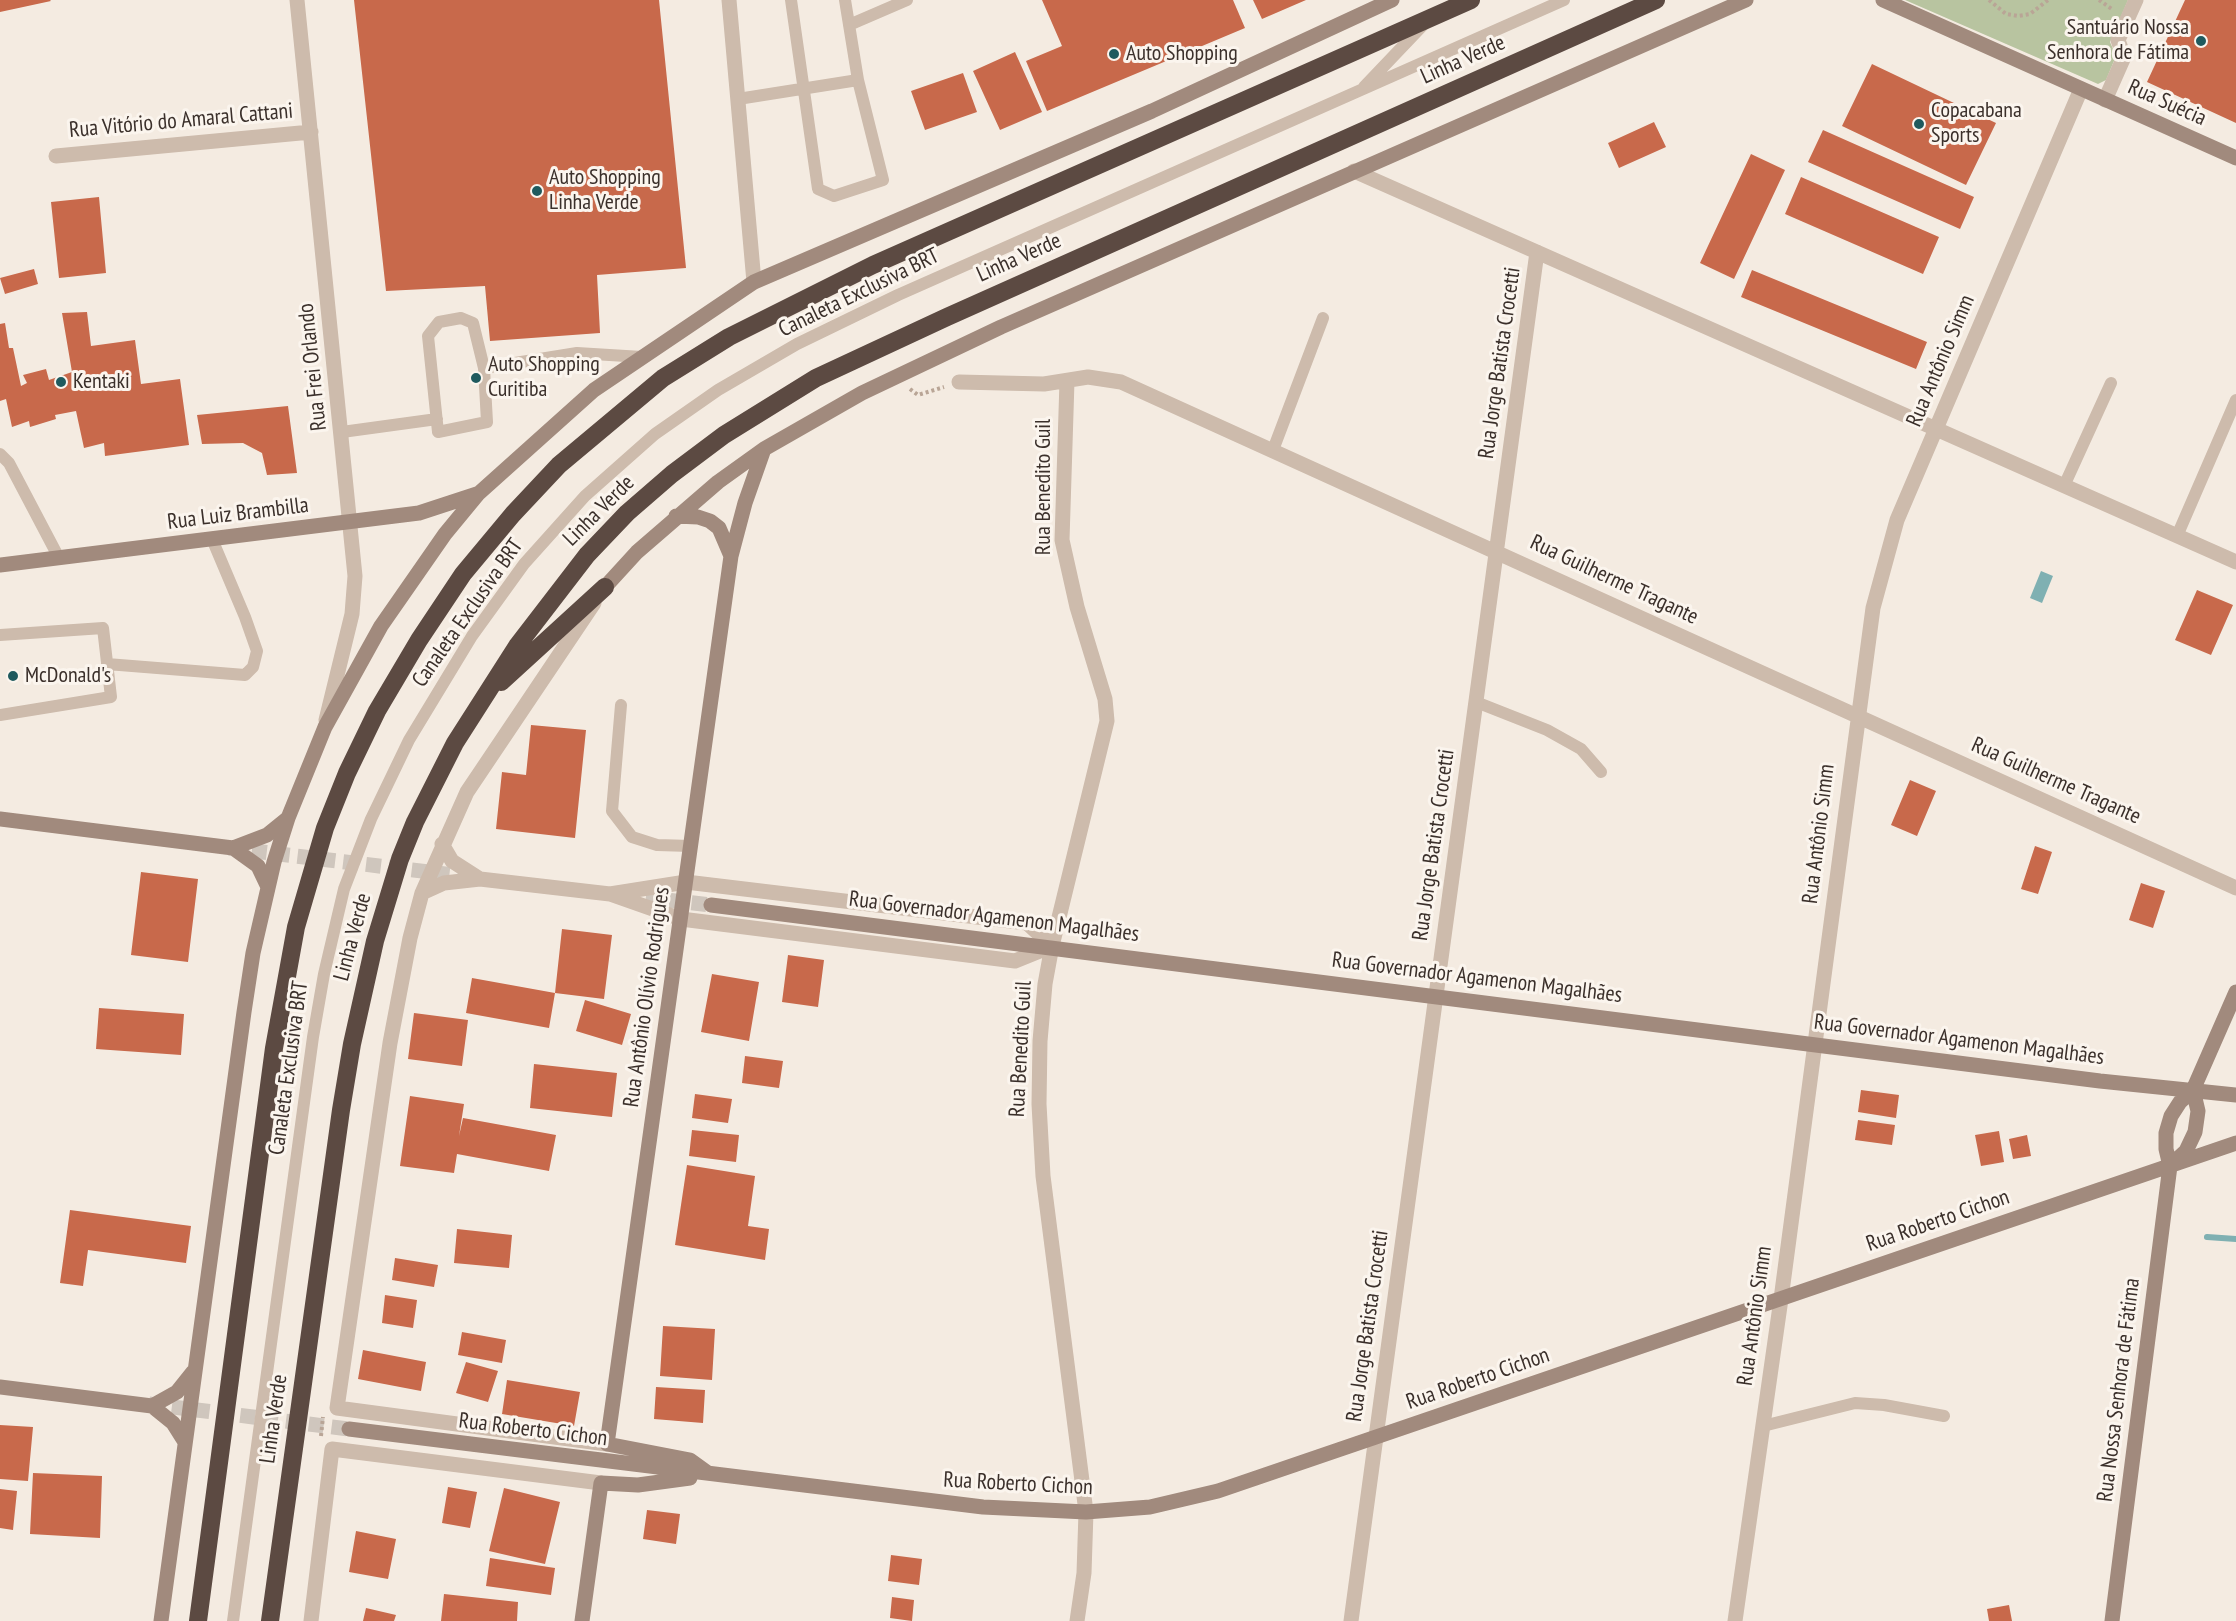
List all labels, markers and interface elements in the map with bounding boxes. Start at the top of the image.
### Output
place label: Santuário Nossa Senhora de Fátima [2047,15,2189,66]
street label: Linha Verde [1417,30,1509,90]
marker: Santuário Nossa Senhora de Fátima [2194,34,2208,48]
place label: Auto Shopping [1126,41,1238,67]
marker: Auto Shopping [1107,47,1121,61]
street label: Rua Suécia [2124,74,2210,132]
street label: Rua Vitório do Amaral Cattani [68,98,294,144]
place label: Copacabana Sports [1931,98,2022,150]
marker: Copacabana Sports [1912,117,1926,131]
place label: Auto Shopping Linha Verde [549,165,661,216]
marker: Auto Shopping Linha Verde [530,184,544,198]
street label: Linha Verde [973,228,1065,288]
street label: Canaleta Exclusiva BRT [774,243,944,343]
street label: Rua Jorge Batista Crocetti [1473,265,1527,461]
street label: Rua Antônio Simm [1901,291,1981,431]
street label: Rua Frei Orlando [293,302,333,432]
place label: Auto Shopping Curitiba [488,352,600,404]
place label: Kentaki [73,369,130,395]
marker: Auto Shopping Curitiba [469,371,483,385]
marker: Kentaki [54,375,68,389]
street label: Rua Benedito Guil [1031,419,1057,555]
street label: Linha Verde [558,470,640,552]
street label: Rua Luiz Brambilla [166,492,310,536]
street label: Rua Guilherme Tragante [1526,529,1702,631]
street label: Canaleta Exclusiva BRT [407,534,529,692]
place label: McDonald's [25,663,111,689]
marker: McDonald's [6,669,20,683]
street label: Rua Guilherme Tragante [1967,732,2145,830]
street label: Rua Jorge Batista Crocetti [1407,747,1461,943]
street label: Rua Antônio Simm [1797,763,1841,905]
street label: Rua Antônio Olívio Rodrigues [618,885,676,1109]
street label: Rua Governador Agamenon Magalhães [847,886,1141,948]
street label: Linha Verde [329,890,377,984]
street label: Rua Governador Agamenon Magalhães [1330,947,1624,1009]
street label: Canaleta Exclusiva BRT [264,979,314,1157]
street label: Rua Benedito Guil [1004,980,1038,1118]
street label: Rua Governador Agamenon Magalhães [1812,1009,2106,1071]
street label: Rua Roberto Cichon [1863,1184,2013,1258]
street label: Rua Jorge Batista Crocetti [1341,1228,1395,1424]
street label: Rua Antônio Simm [1732,1245,1778,1387]
street label: Rua Nossa Senhora de Fátima [2092,1277,2146,1503]
street label: Rua Roberto Cichon [1403,1342,1553,1416]
street label: Linha Verde [255,1373,293,1465]
street label: Rua Roberto Cichon [457,1408,609,1452]
street label: Rua Roberto Cichon [943,1467,1093,1501]

